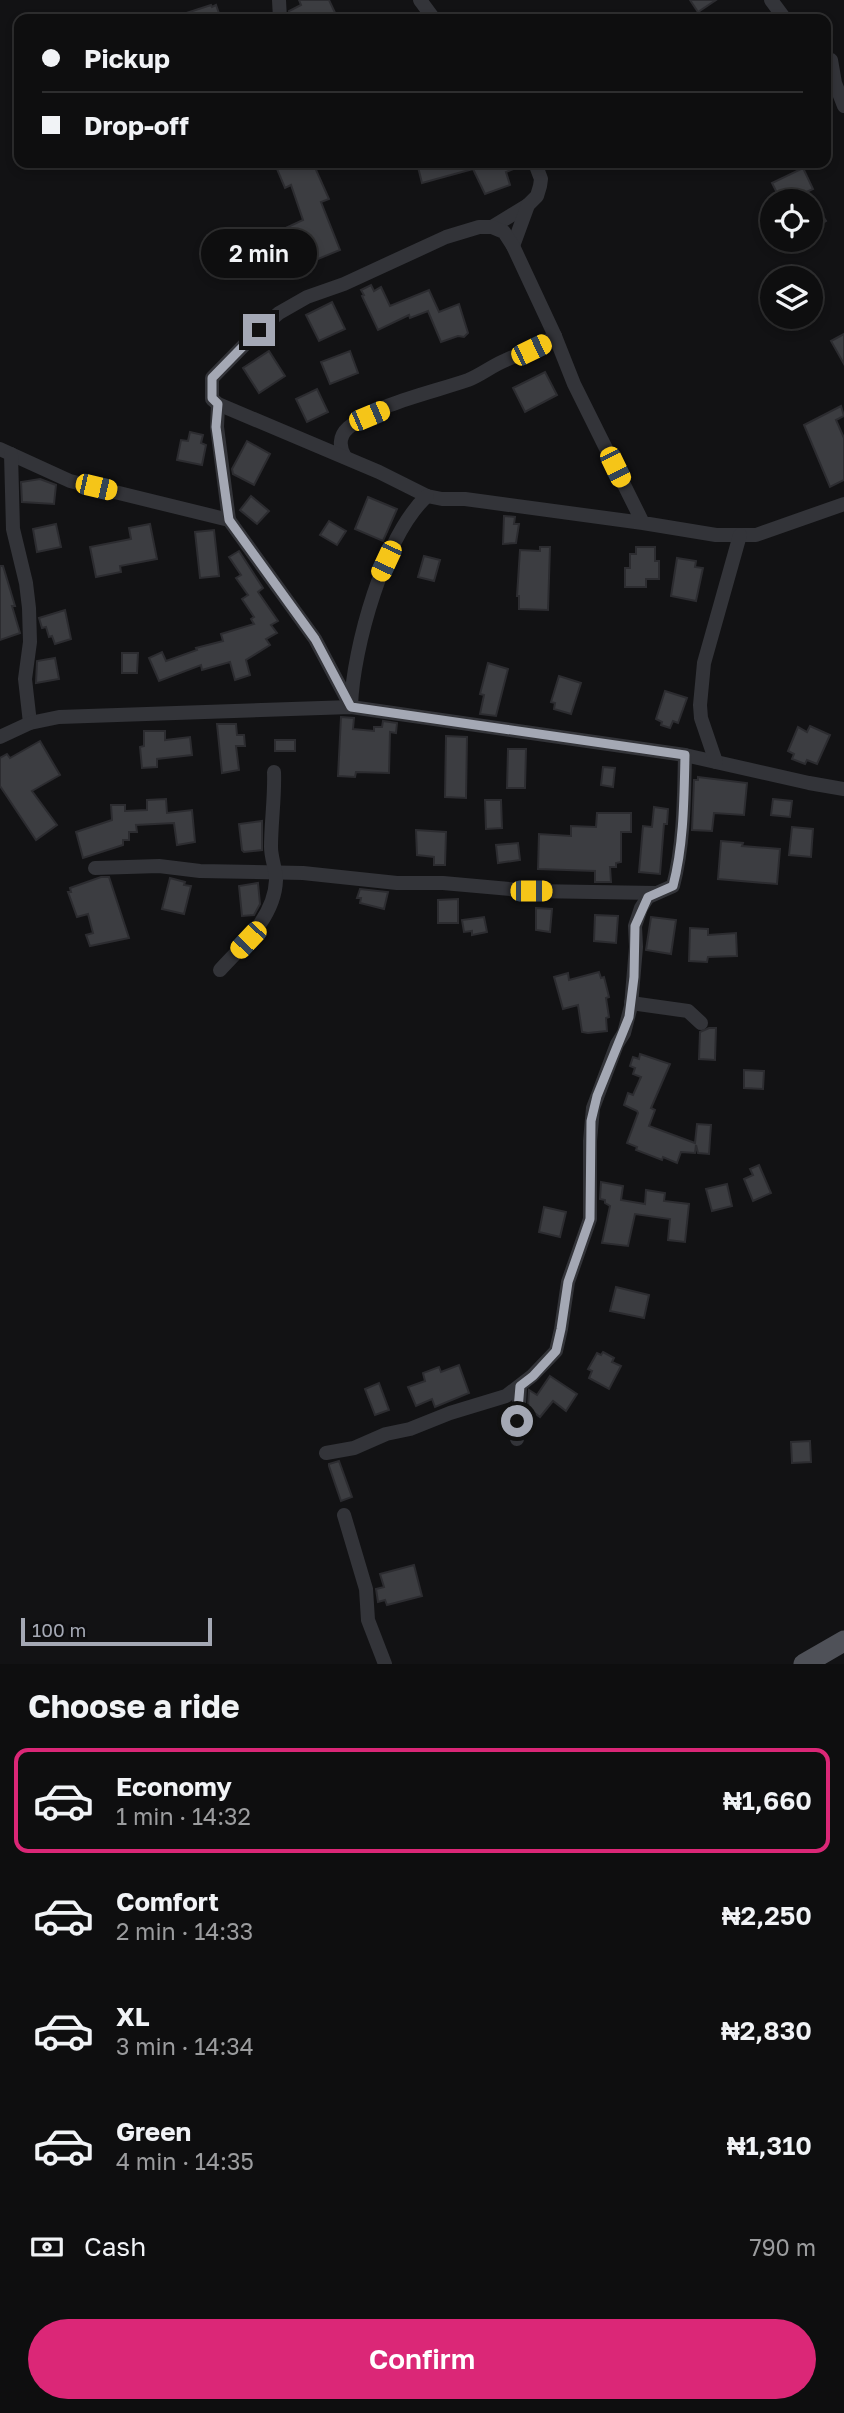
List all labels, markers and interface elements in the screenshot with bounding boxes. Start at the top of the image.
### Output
text: Pickup [84,43,170,74]
text: Drop-off [84,110,189,141]
map controls [760,189,823,329]
button: locate [760,189,823,252]
callout: 2 min [201,229,317,278]
text: 2 min [229,239,289,267]
button: layers [760,266,823,329]
route end [243,314,275,346]
car [508,331,555,369]
car [346,398,393,434]
car [597,444,634,490]
car [74,472,119,502]
car [368,538,405,584]
car [511,881,553,902]
car [226,917,271,963]
route start [501,1405,533,1437]
scale bar [21,1615,212,1647]
text: 100 m [32,1618,86,1641]
text: Choose a ride [28,1687,240,1725]
icon: car [32,1769,95,1832]
text: Economy [116,1771,232,1802]
text: ₦1,660 [723,1785,812,1816]
text: 1 min · 14:32 [116,1802,251,1830]
icon: car [32,1884,95,1947]
text: Comfort [116,1886,219,1917]
text: ₦2,250 [722,1900,812,1931]
text: 2 min · 14:33 [116,1917,253,1945]
icon: car [32,1999,95,2062]
text: XL [116,2001,150,2032]
text: ₦2,830 [721,2015,812,2046]
text: 3 min · 14:34 [116,2032,254,2060]
icon: car [32,2114,95,2177]
text: Green [116,2116,191,2147]
text: ₦1,310 [727,2130,812,2161]
text: 4 min · 14:35 [116,2147,254,2175]
icon: cash [28,2228,66,2266]
text: Cash [84,2231,146,2262]
text: 790 m [750,2233,816,2261]
button: Confirm [28,2319,816,2399]

